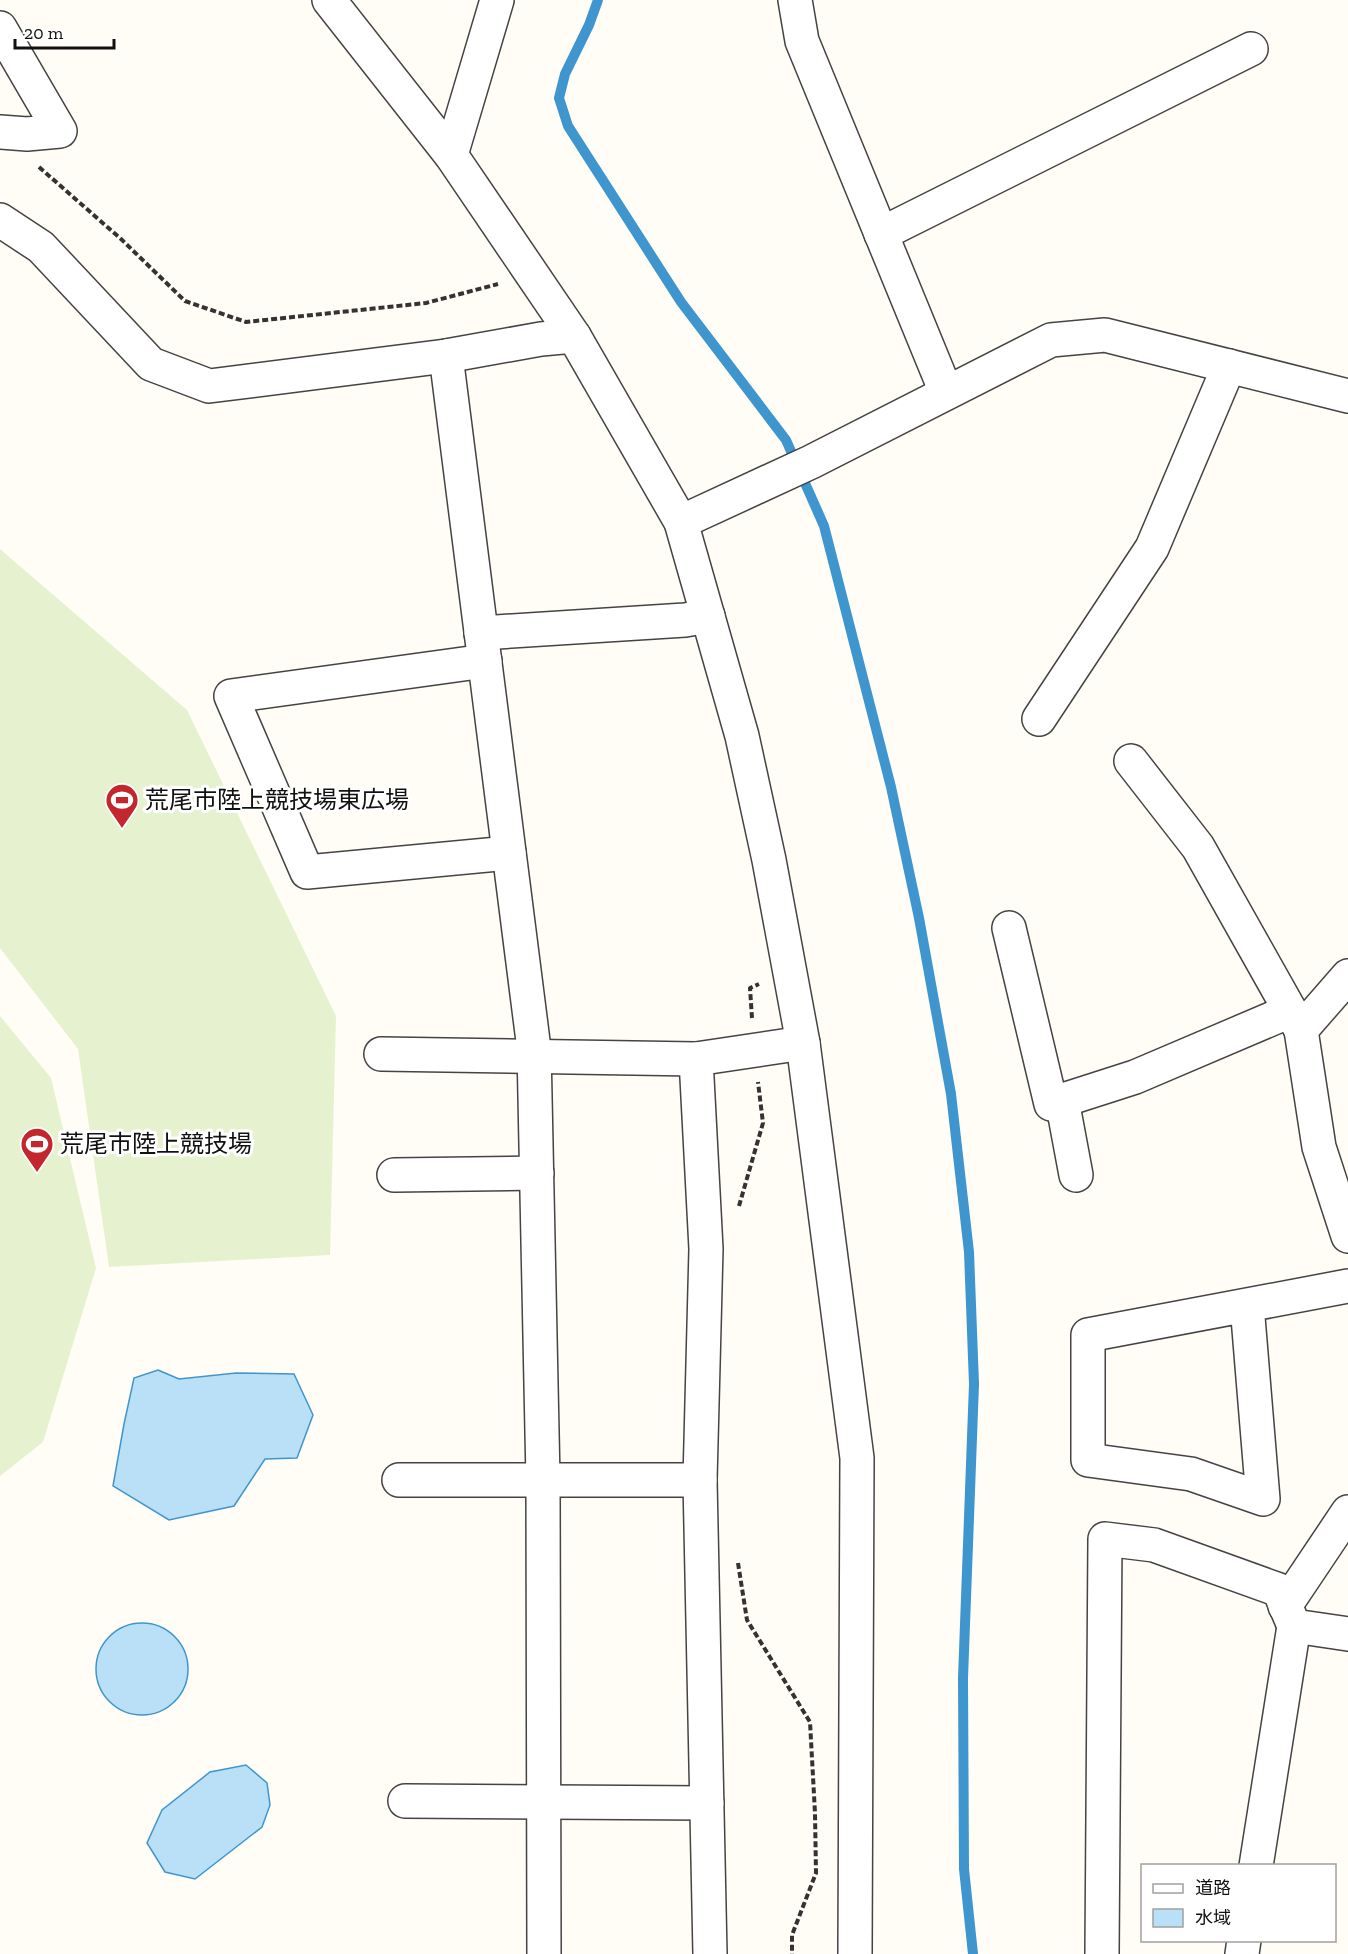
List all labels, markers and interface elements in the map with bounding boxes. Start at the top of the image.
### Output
scale bar [15,12,114,50]
text: 20 m [24,22,64,44]
sports icon: 荒尾市陸上競技場東広場 [104,782,140,829]
place label: 荒尾市陸上競技場東広場 [145,785,409,814]
sports icon: 荒尾市陸上競技場 [19,1126,55,1173]
place label: 荒尾市陸上競技場 [60,1129,252,1158]
legend [1141,1864,1336,1942]
text: 道路 [1195,1877,1231,1899]
text: 水域 [1195,1907,1231,1929]

